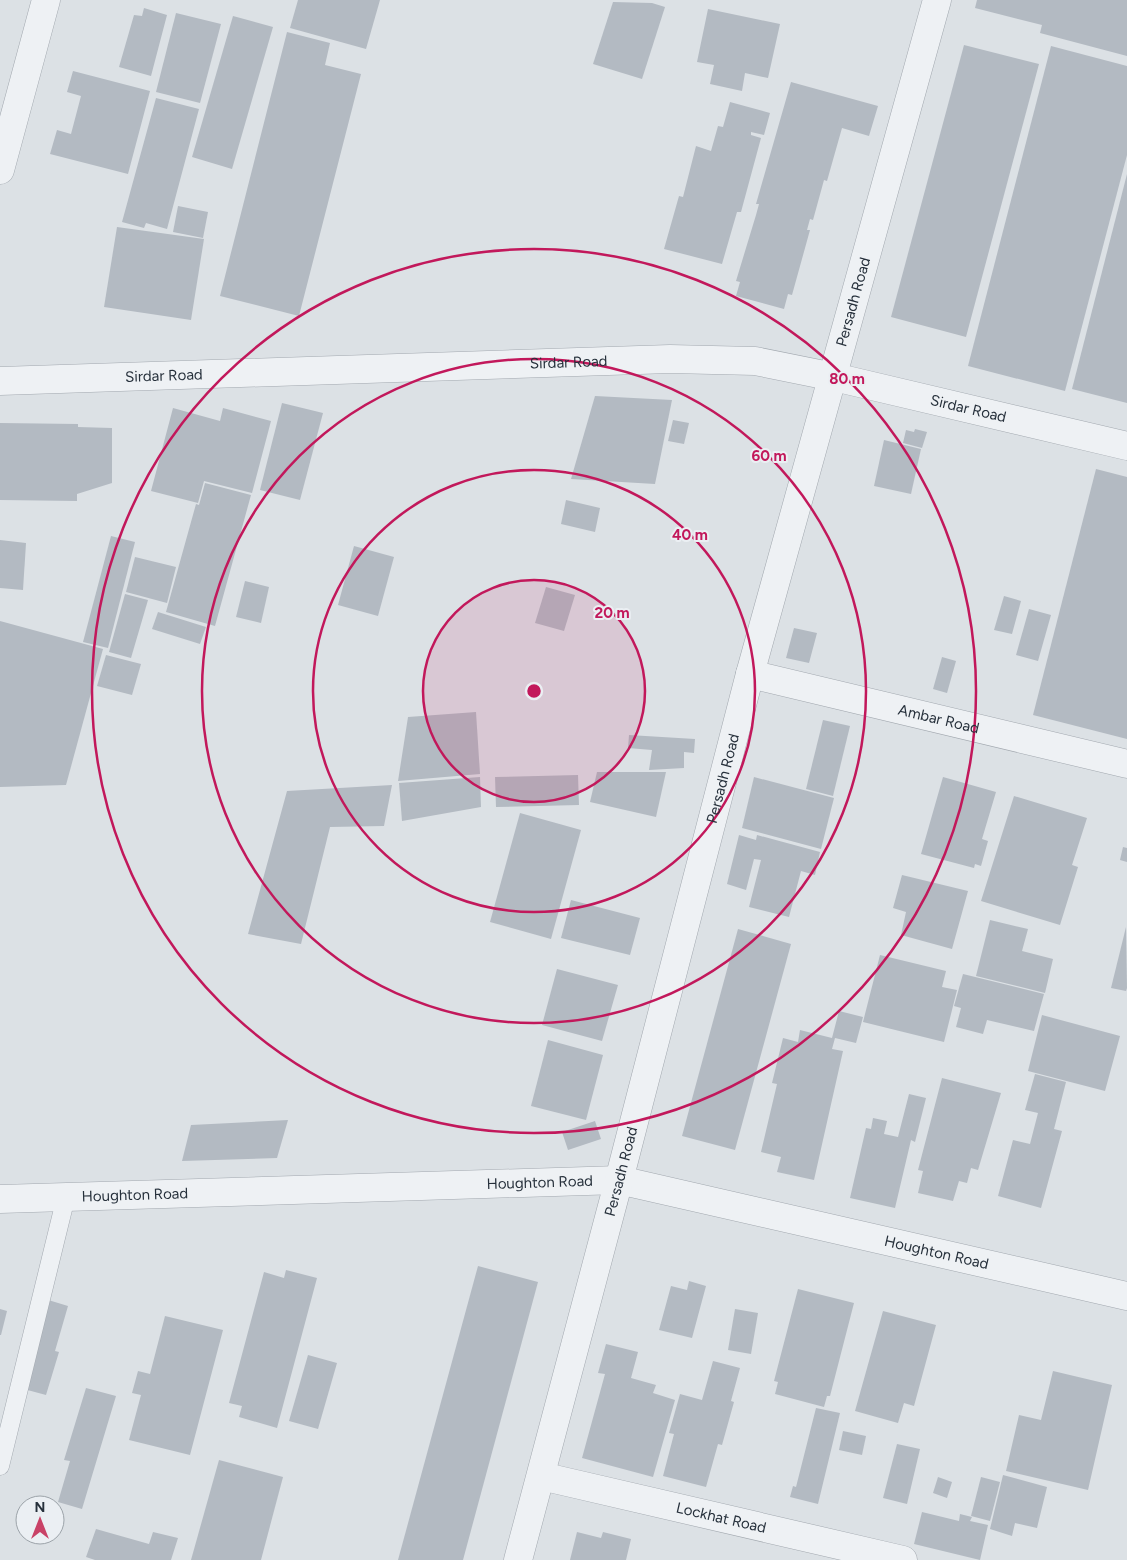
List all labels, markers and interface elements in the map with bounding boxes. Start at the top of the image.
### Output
street label: Persadh Road [832,255,874,349]
street label: Sirdar Road [530,352,608,373]
street label: Sirdar Road [125,365,203,386]
text: 80 m [829,370,865,388]
street label: Sirdar Road [929,391,1008,426]
text: 60 m [751,447,787,465]
text: 40 m [672,526,708,544]
text: 20 m [594,604,630,622]
centre of rings [525,682,543,700]
street label: Ambar Road [896,701,981,737]
street label: Persadh Road [703,732,743,825]
street label: Persadh Road [601,1125,641,1218]
street label: Houghton Road [486,1172,593,1193]
street label: Houghton Road [81,1184,188,1205]
street label: Houghton Road [883,1232,990,1273]
north arrow [15,1495,65,1545]
text: N [35,1499,45,1516]
street label: Lockhat Road [674,1499,768,1537]

